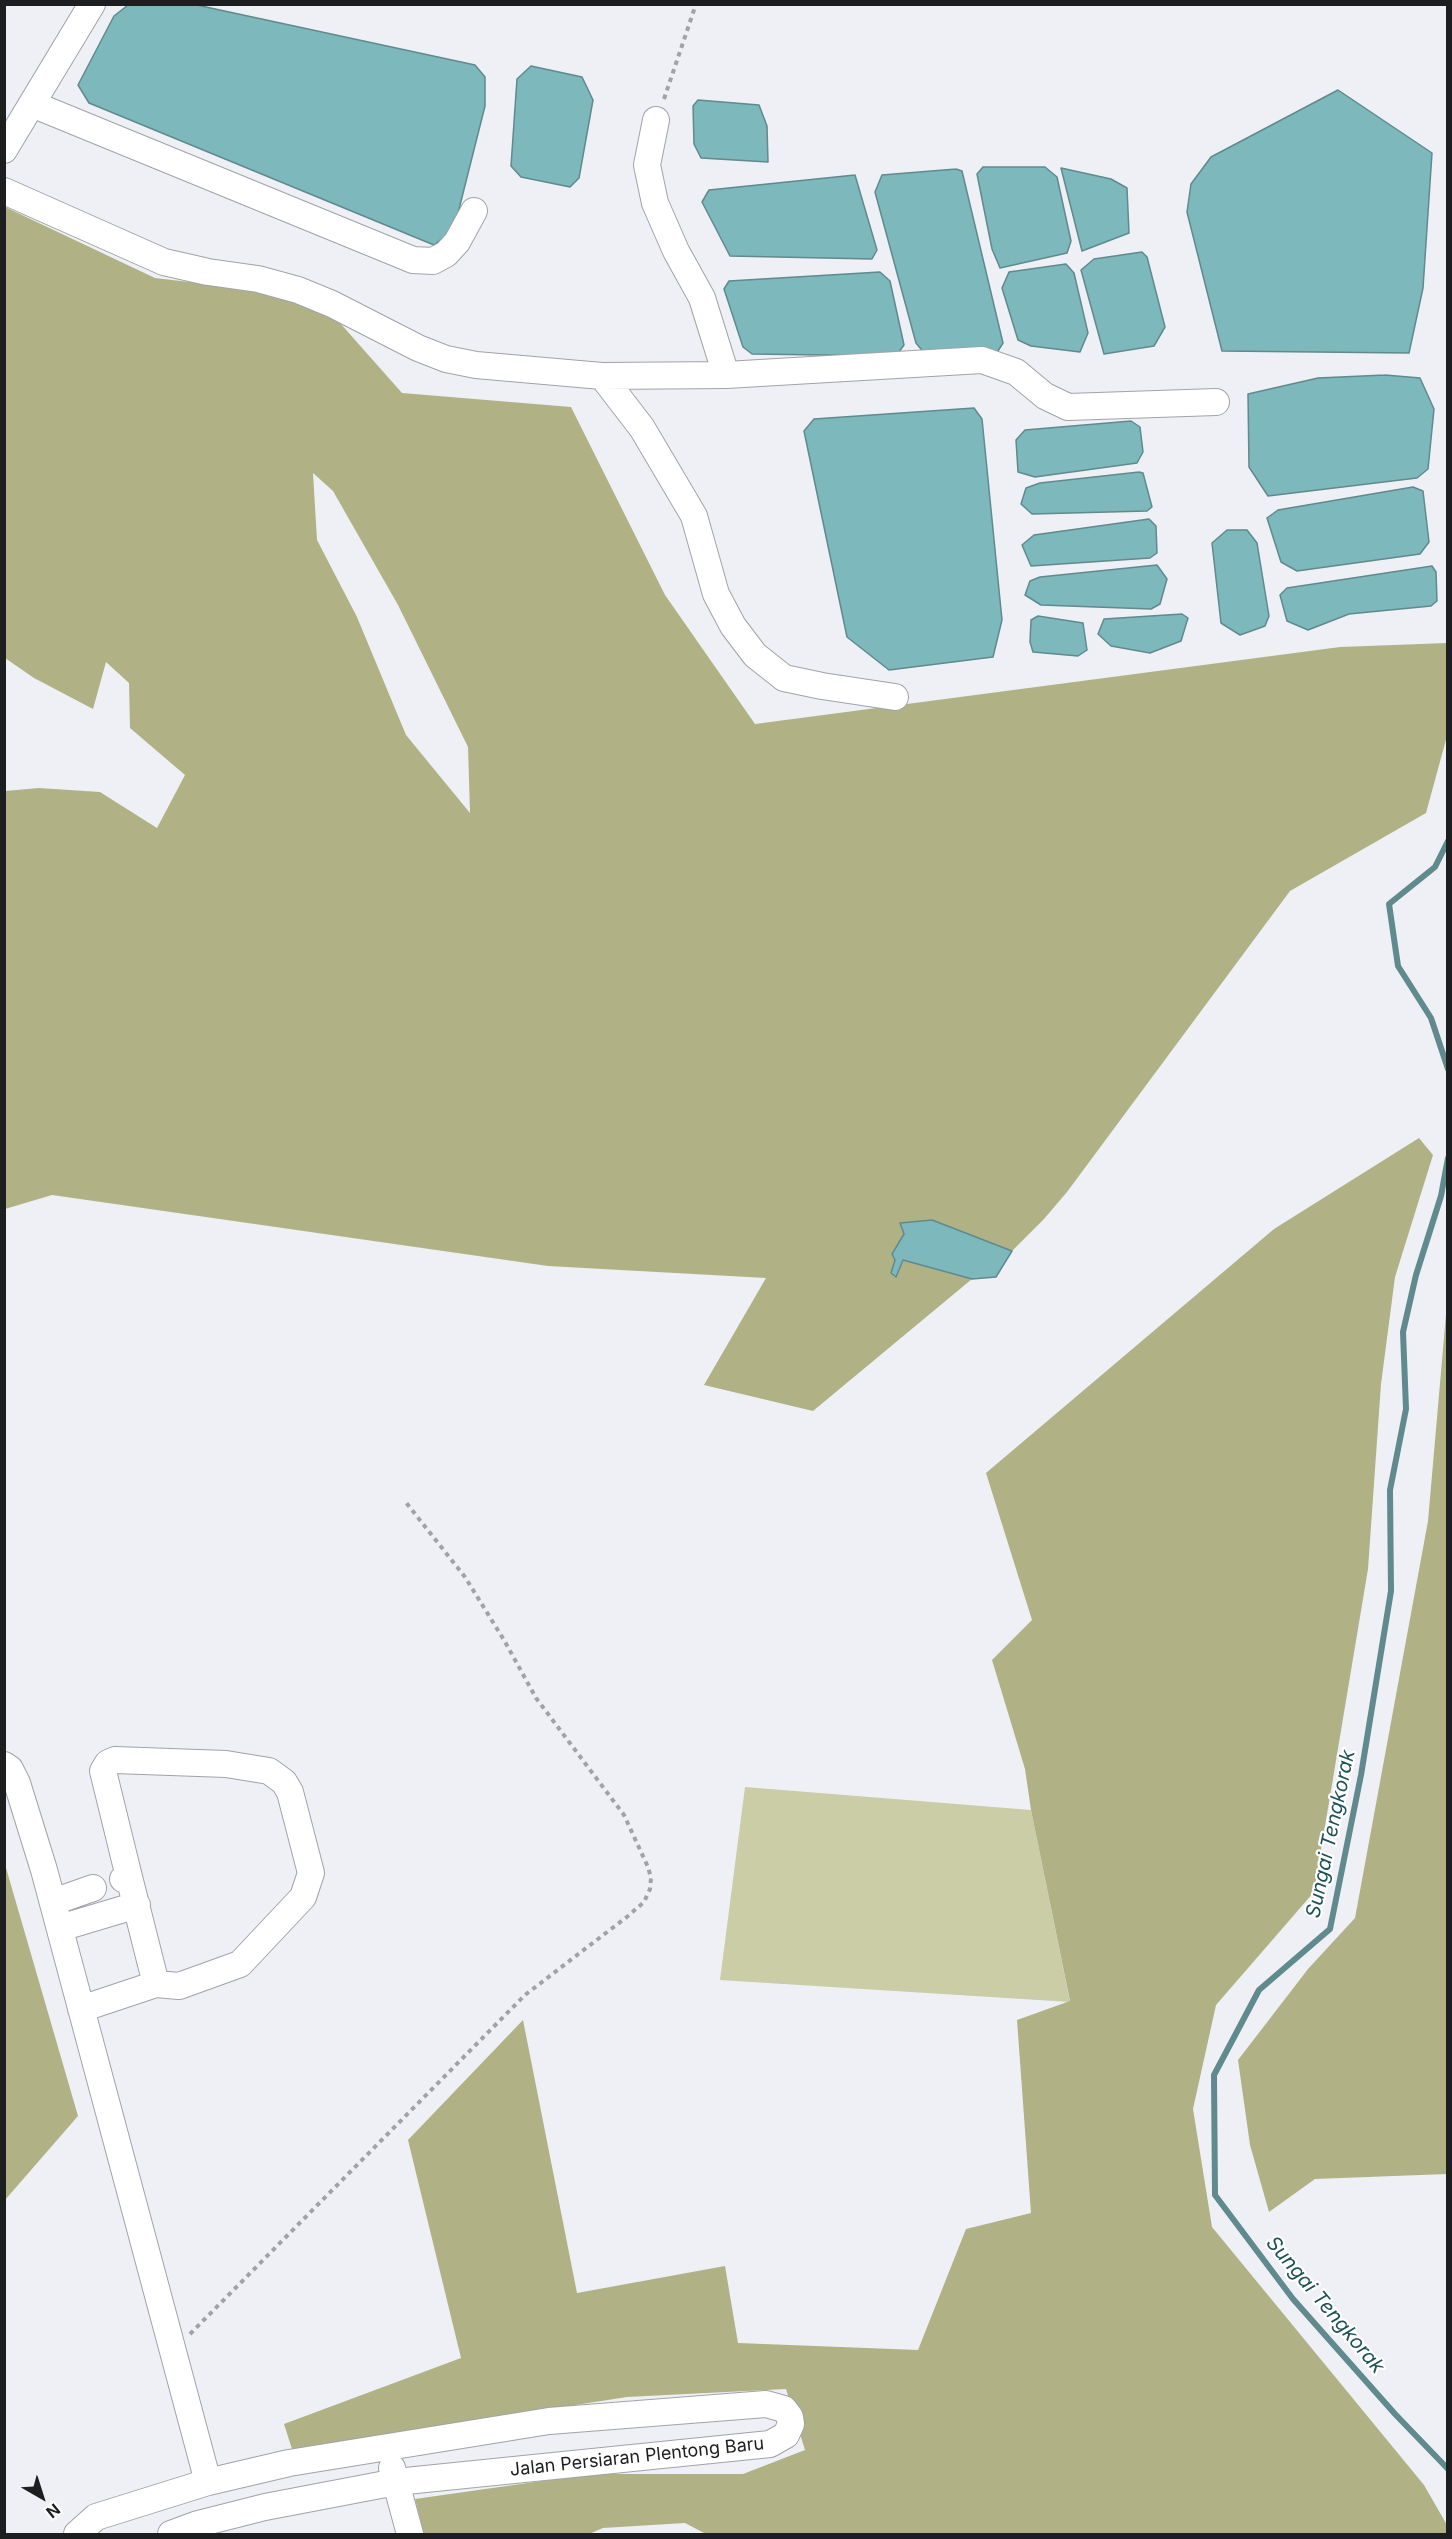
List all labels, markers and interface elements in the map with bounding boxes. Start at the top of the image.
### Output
water label: Sungai Tengkorak [1301,1748,1361,1920]
water label: Sungai Tengkorak [1261,2232,1389,2378]
street label: Jalan Persiaran Plentong Baru [509,2433,765,2481]
north arrow [12,2467,72,2527]
text: N [42,2499,64,2523]

